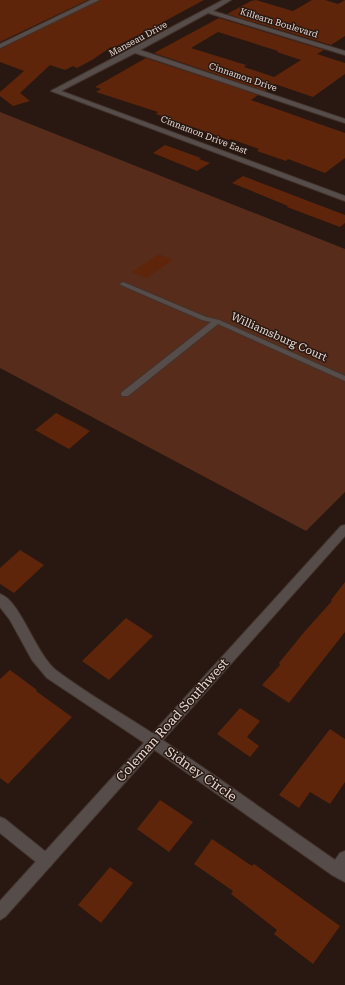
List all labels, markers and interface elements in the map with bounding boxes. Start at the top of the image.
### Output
street label: Killearn Boulevard [239,6,319,40]
street label: Manseau Drive [107,19,169,59]
street label: Cinnamon Drive [208,61,278,93]
street label: Cinnamon Drive East [159,114,249,156]
street label: Williamsburg Court [229,310,329,364]
street label: Coleman Road Southwest [113,655,231,785]
street label: Sidney Circle [162,744,240,804]

